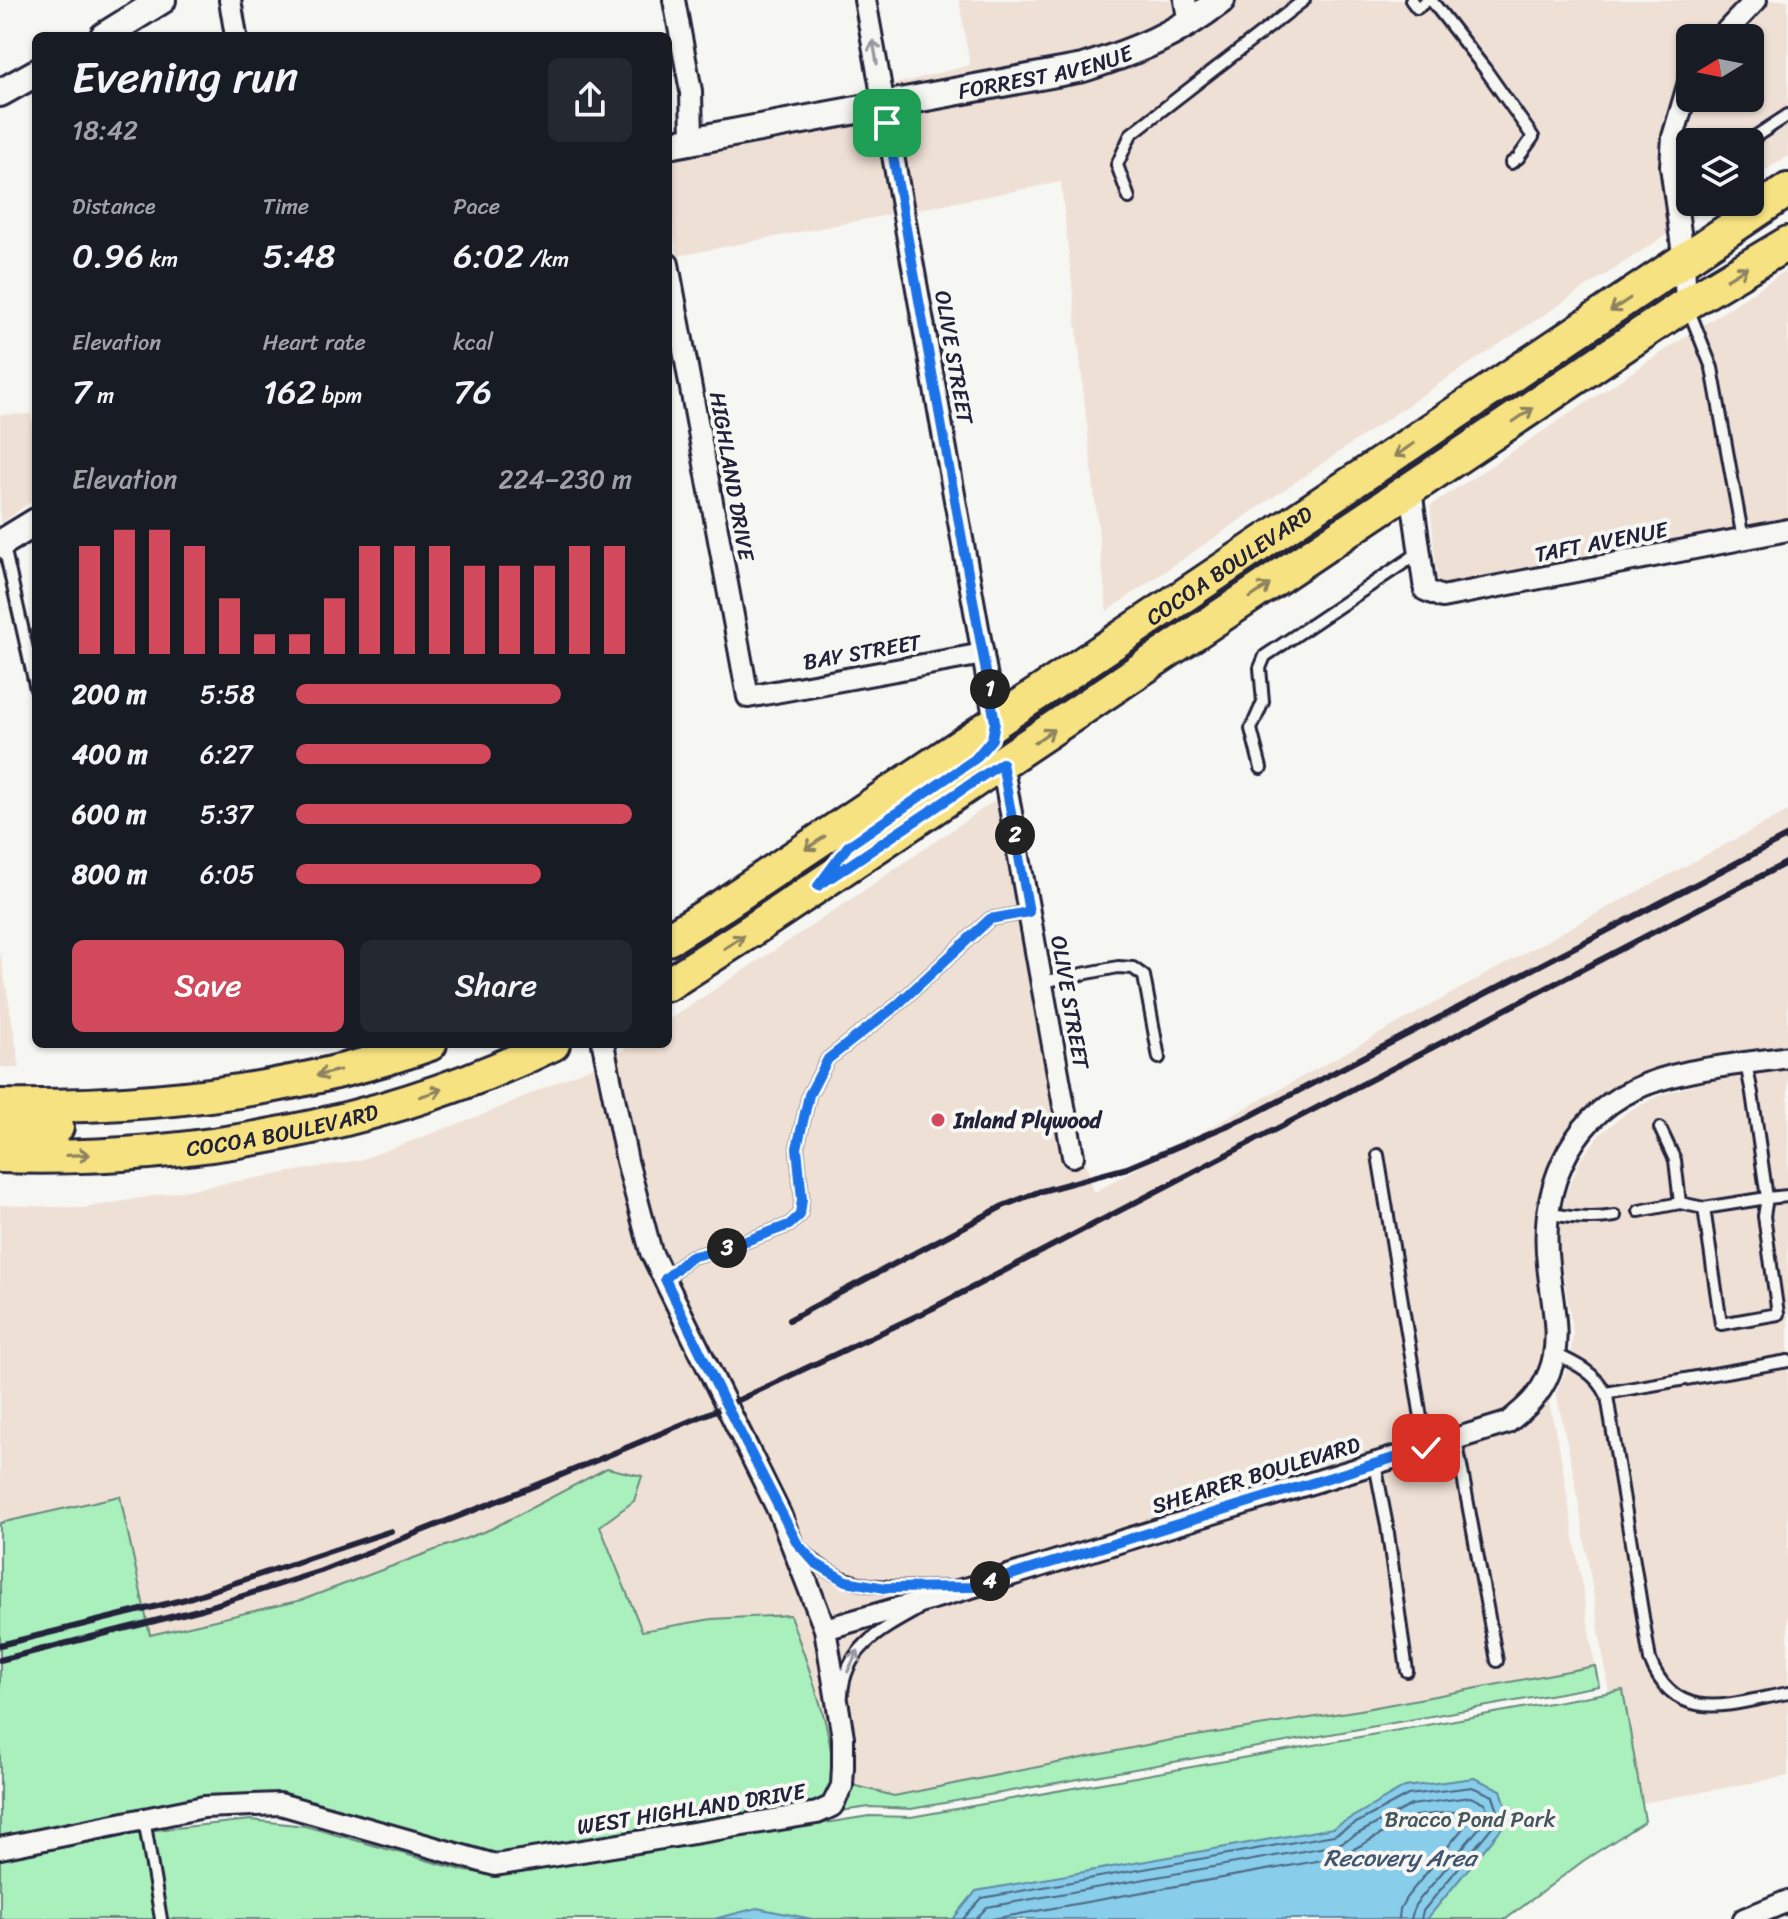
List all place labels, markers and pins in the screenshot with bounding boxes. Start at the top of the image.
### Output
pin [853,89,921,157]
pin: 1 [970,669,1010,709]
pin: 2 [995,815,1035,855]
place label: Inland Plywood [953,1101,1104,1140]
marker: Inland Plywood [929,1111,947,1129]
pin: 3 [707,1228,747,1268]
pin [1392,1414,1460,1482]
pin: 4 [970,1561,1010,1601]

